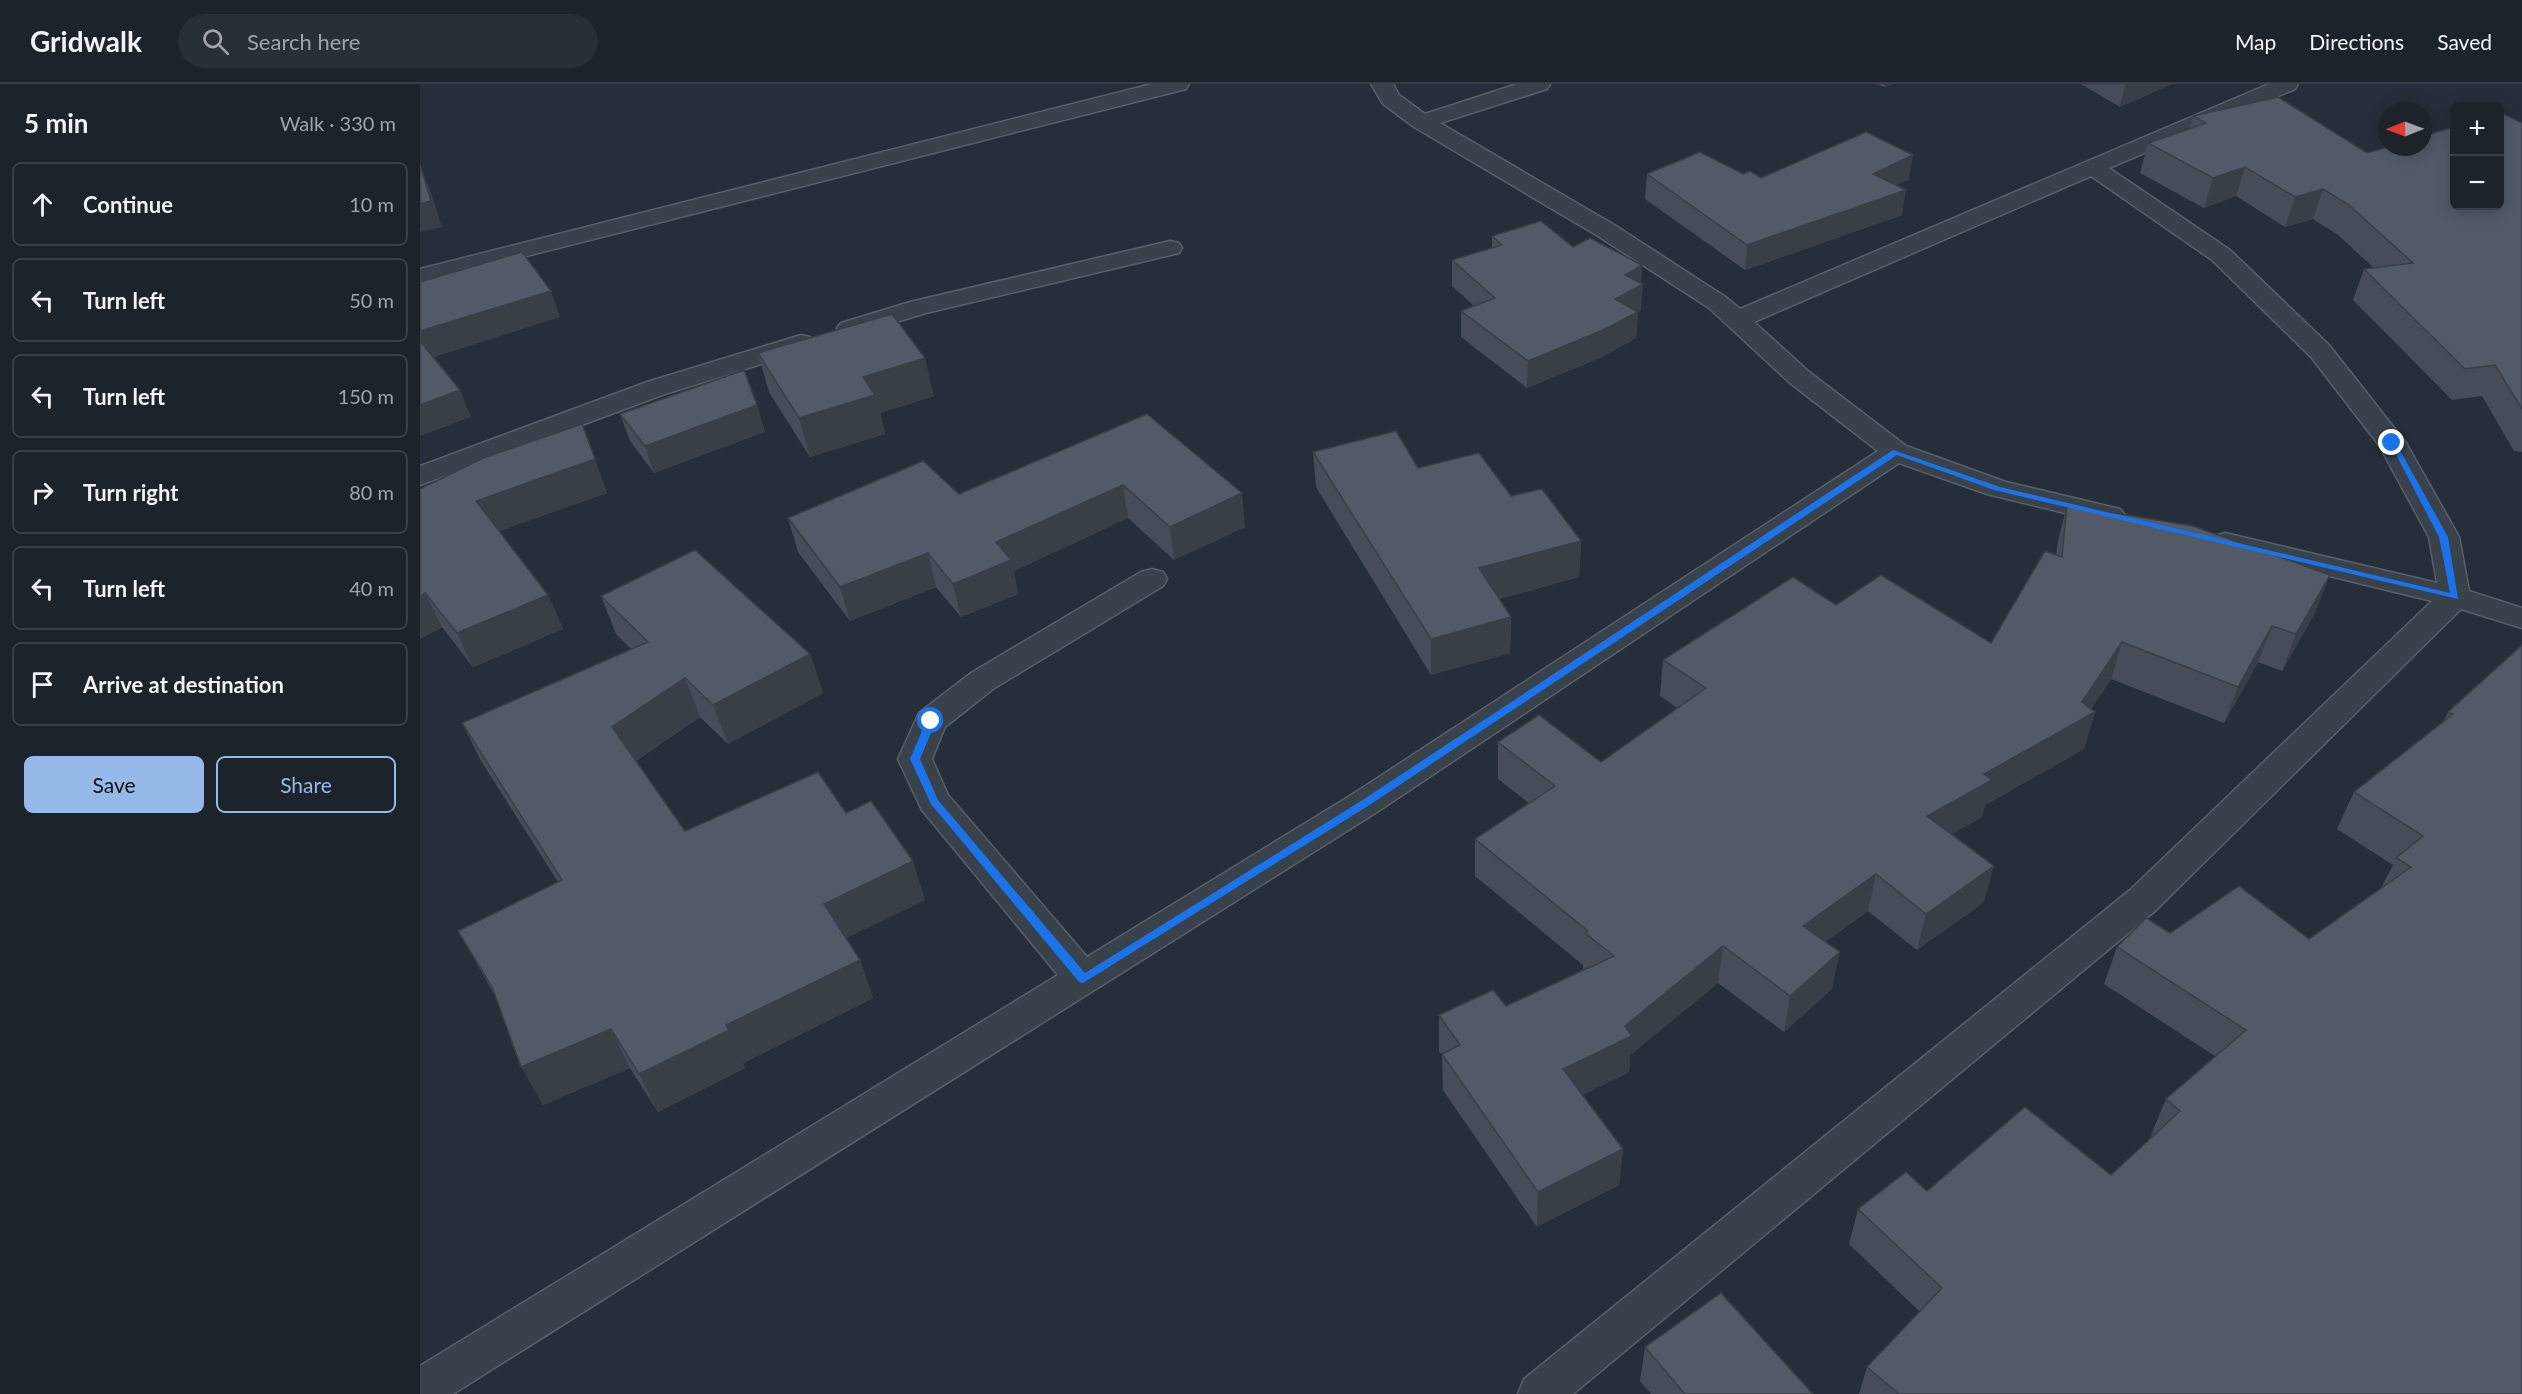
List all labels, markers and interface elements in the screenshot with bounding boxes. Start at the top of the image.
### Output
search box [178,14,598,68]
text: Gridwalk [30,24,142,58]
icon: search [199,25,232,58]
text: Search here [247,28,360,55]
text: Map [2235,29,2276,54]
text: Directions [2309,29,2404,54]
text: Saved [2437,29,2492,54]
north arrow [2378,102,2432,156]
map controls [2450,102,2504,210]
button: + [2450,102,2504,156]
text: 5 min [24,107,88,139]
text: Walk · 330 m [280,111,396,135]
button: − [2450,156,2504,210]
icon: ahead [26,188,59,221]
text: Continue [83,191,173,218]
text: 10 m [349,192,394,216]
icon: left [26,284,59,317]
text: Turn left [83,287,165,314]
text: 50 m [349,288,394,312]
icon: left [26,380,59,413]
text: Turn left [83,383,165,410]
text: 150 m [338,384,394,408]
route end [2378,429,2404,455]
icon: right [26,476,59,509]
text: Turn right [83,479,178,506]
text: 80 m [349,480,394,504]
icon: left [26,572,59,605]
text: Turn left [83,575,165,602]
text: 40 m [349,576,394,600]
icon: arrive [26,668,59,701]
text: Arrive at destination [83,671,284,698]
route start [917,707,943,733]
button: Save [24,756,204,813]
button: Share [216,756,396,813]

